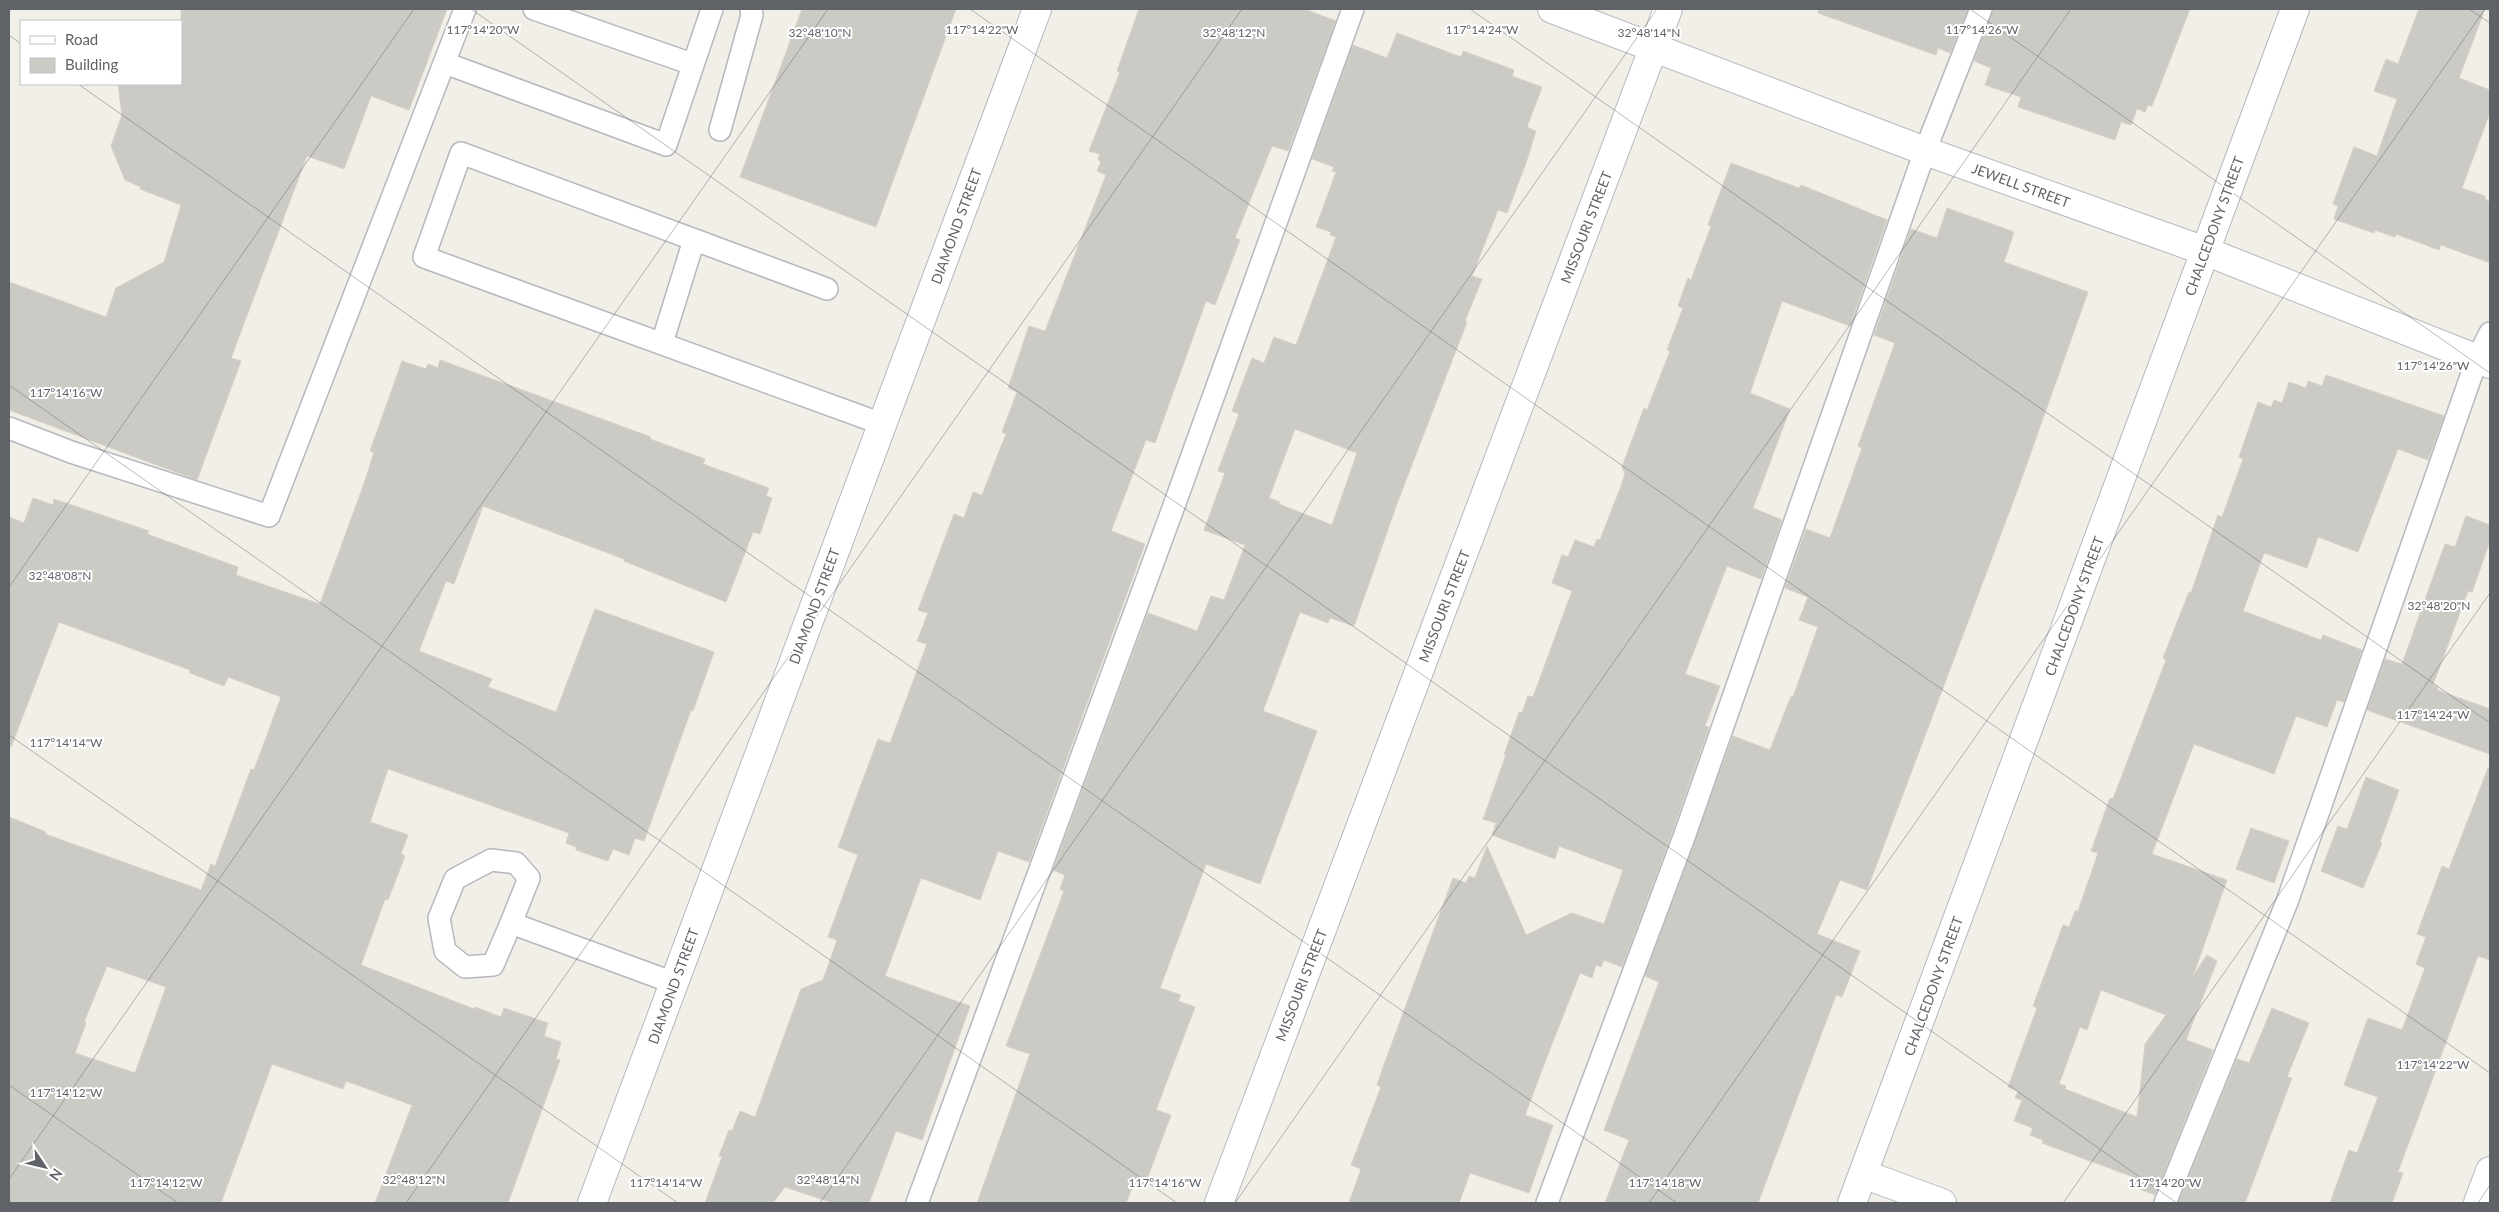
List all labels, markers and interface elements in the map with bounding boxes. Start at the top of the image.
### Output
legend [20,20,182,85]
text: 117°14'20"W [446,22,520,37]
text: 117°14'22"W [945,22,1019,37]
text: 117°14'24"W [1445,22,1519,37]
text: 117°14'26"W [1945,22,2019,37]
text: 32°48'10"N [789,25,851,40]
text: 32°48'12"N [1203,25,1265,40]
text: 32°48'14"N [1618,25,1680,40]
text: Road [65,30,98,48]
text: Building [65,55,118,73]
street label: CHALCEDONY STREET [2181,153,2247,298]
street label: JEWELL STREET [1970,159,2073,211]
street label: DIAMOND STREET [927,165,985,286]
street label: MISSOURI STREET [1557,168,1616,286]
text: 117°14'26"W [2396,358,2470,373]
text: 117°14'16"W [29,385,103,400]
street label: CHALCEDONY STREET [2041,533,2107,678]
street label: DIAMOND STREET [785,545,843,666]
street label: MISSOURI STREET [1415,547,1474,665]
text: 32°48'08"N [29,568,91,583]
text: 32°48'20"N [2408,598,2470,613]
text: 117°14'24"W [2396,707,2470,722]
text: 117°14'14"W [29,735,103,750]
street label: CHALCEDONY STREET [1900,913,1966,1058]
street label: DIAMOND STREET [644,925,702,1046]
street label: MISSOURI STREET [1272,926,1331,1044]
text: 117°14'22"W [2396,1057,2470,1072]
text: 117°14'12"W [29,1085,103,1100]
north arrow [20,1142,70,1192]
text: N [46,1165,66,1184]
text: 32°48'12"N [383,1172,445,1187]
text: 32°48'14"N [797,1172,859,1187]
text: 117°14'12"W [129,1175,203,1190]
text: 117°14'14"W [629,1175,703,1190]
text: 117°14'16"W [1128,1175,1202,1190]
text: 117°14'18"W [1628,1175,1702,1190]
text: 117°14'20"W [2128,1175,2202,1190]

